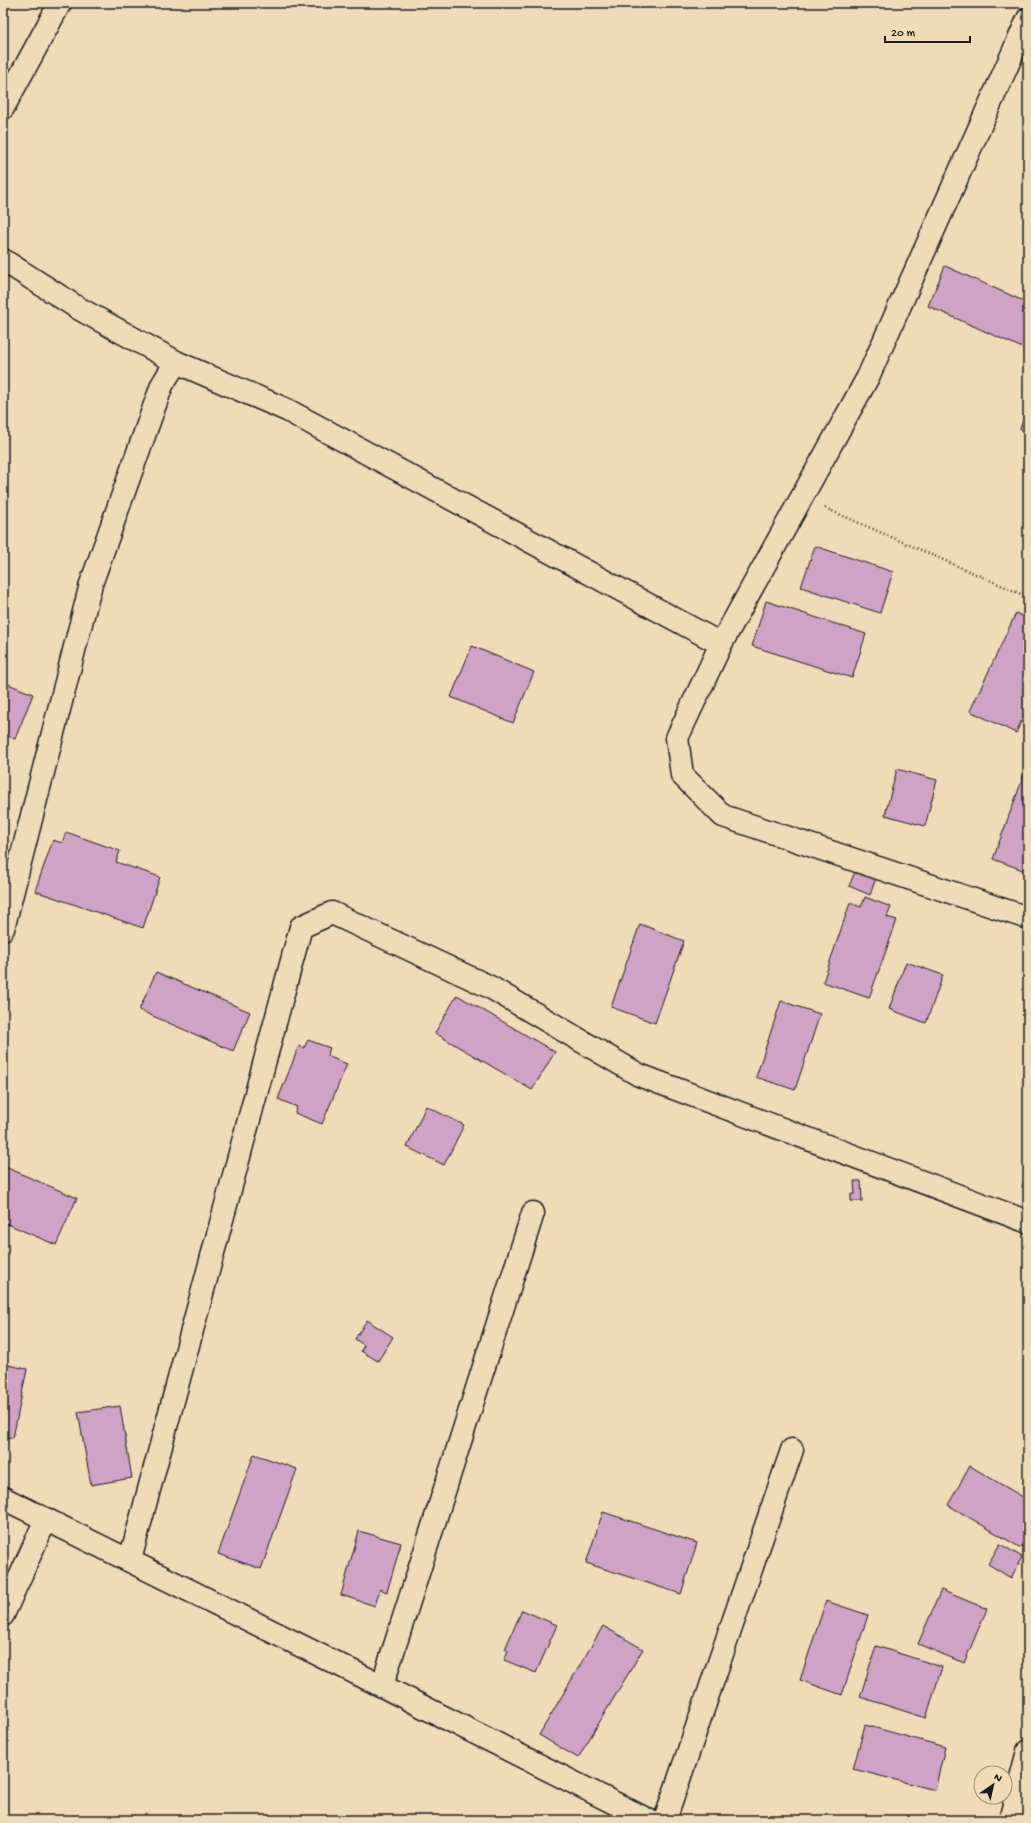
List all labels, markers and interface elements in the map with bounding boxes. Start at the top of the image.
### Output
scale bar [885,18,970,44]
text: 20 m [891,27,916,41]
north arrow [973,1765,1013,1805]
text: N [991,1771,1004,1785]

